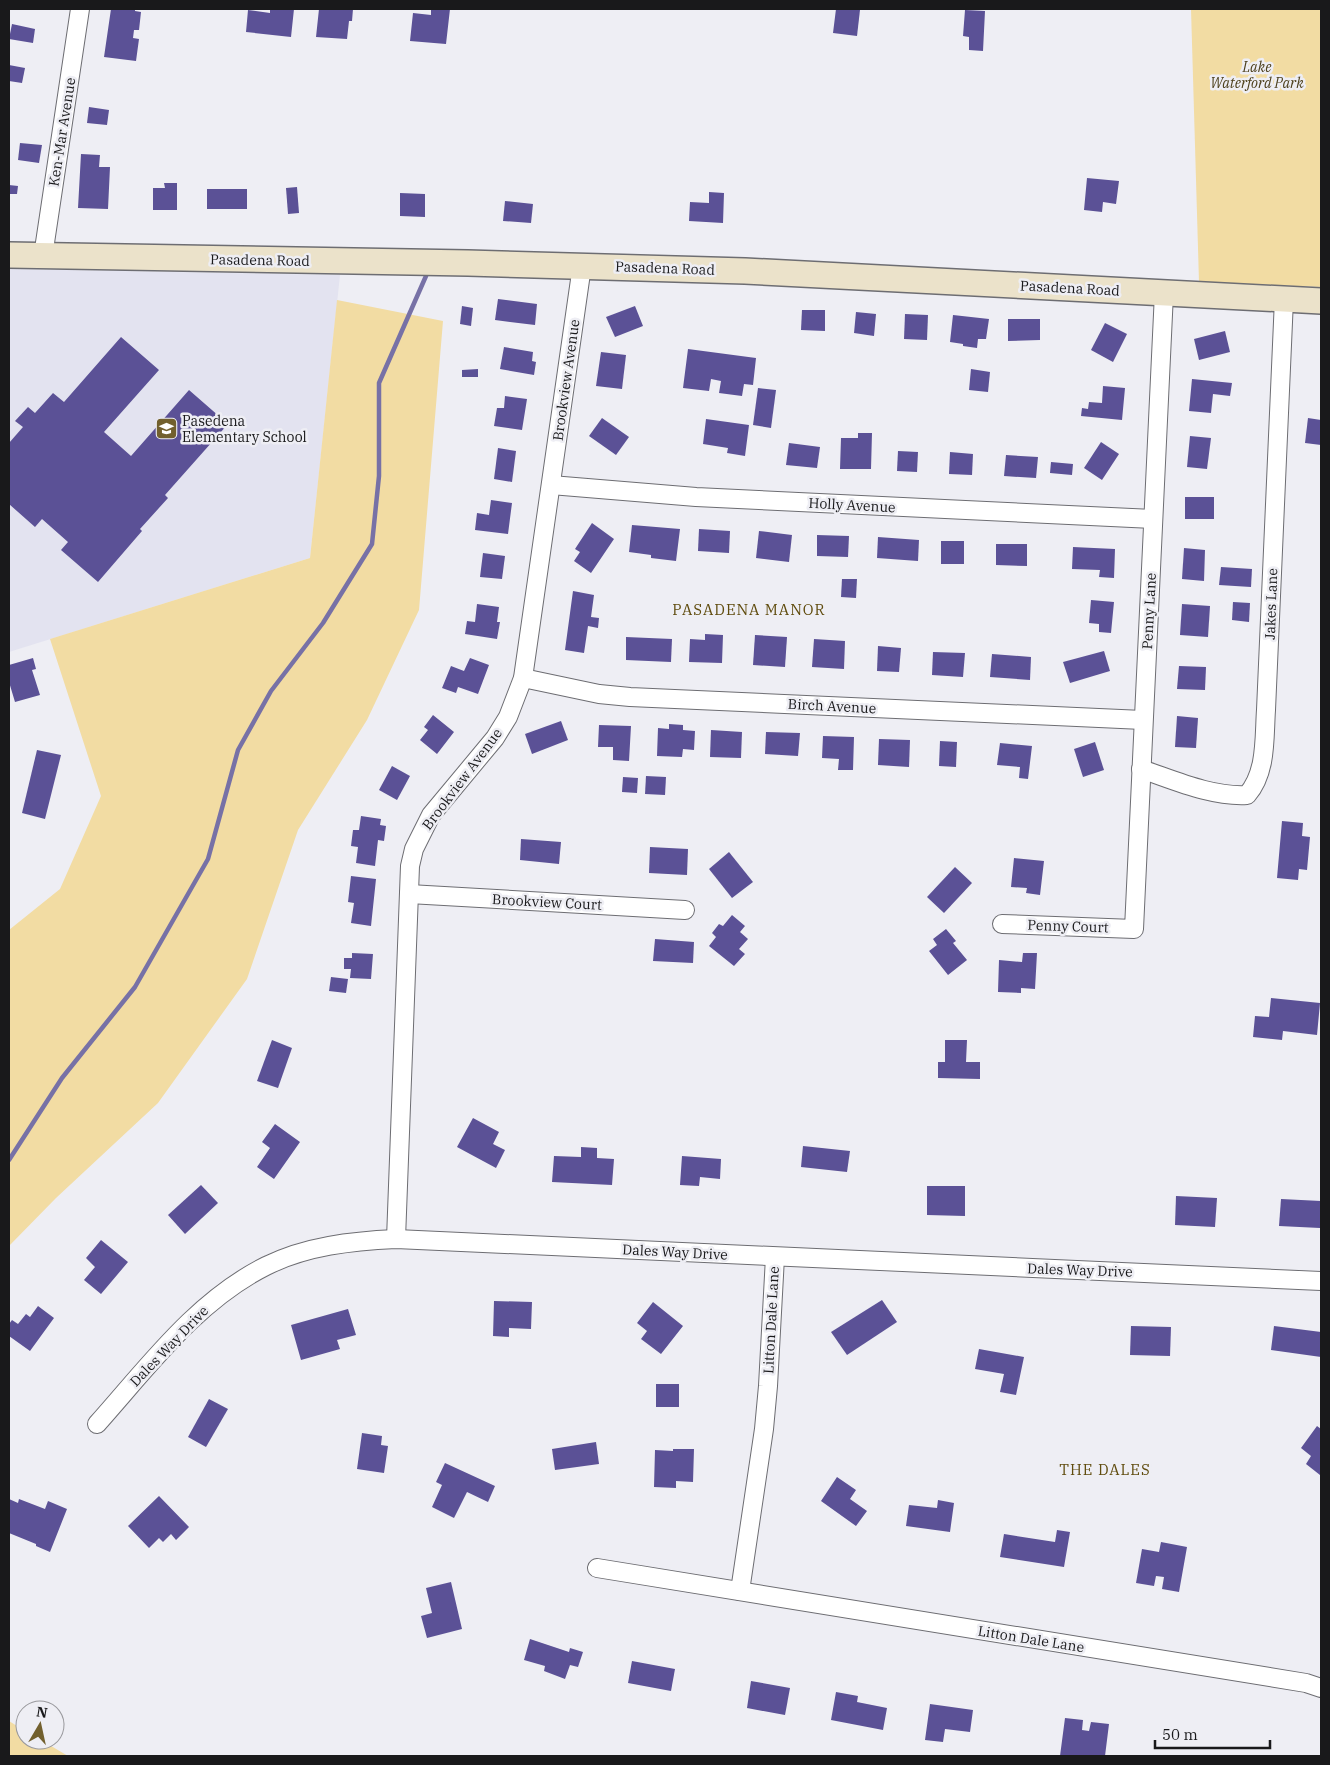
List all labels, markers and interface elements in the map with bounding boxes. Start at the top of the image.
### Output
park label: Lake Waterford Park [1210,58,1304,92]
street label: Ken-Mar Avenue [45,76,79,188]
street label: Pasadena Road [210,250,311,270]
street label: Pasadena Road [615,257,716,279]
street label: Pasadena Road [1020,276,1121,300]
street label: Brookview Avenue [549,318,583,442]
place label: Pasedena Elementary School [182,412,307,446]
school or university icon: Pasedena Elementary School [154,417,178,441]
street label: Holly Avenue [808,494,896,516]
street label: Jakes Lane [1261,568,1281,640]
street label: Penny Lane [1138,572,1160,650]
district label: PASADENA MANOR [672,600,826,619]
street label: Birch Avenue [787,695,877,717]
street label: Brookview Avenue [418,725,506,833]
street label: Brookview Court [492,890,602,914]
street label: Penny Court [1027,916,1109,936]
street label: Dales Way Drive [622,1240,728,1264]
street label: Dales Way Drive [1027,1259,1133,1281]
street label: Litton Dale Lane [759,1266,783,1374]
street label: Dales Way Drive [126,1302,212,1390]
district label: THE DALES [1059,1460,1151,1479]
street label: Litton Dale Lane [977,1622,1085,1656]
north arrow [15,1700,65,1750]
text: N [35,1702,49,1722]
scale bar [1155,1718,1270,1750]
text: 50 m [1162,1725,1198,1744]

